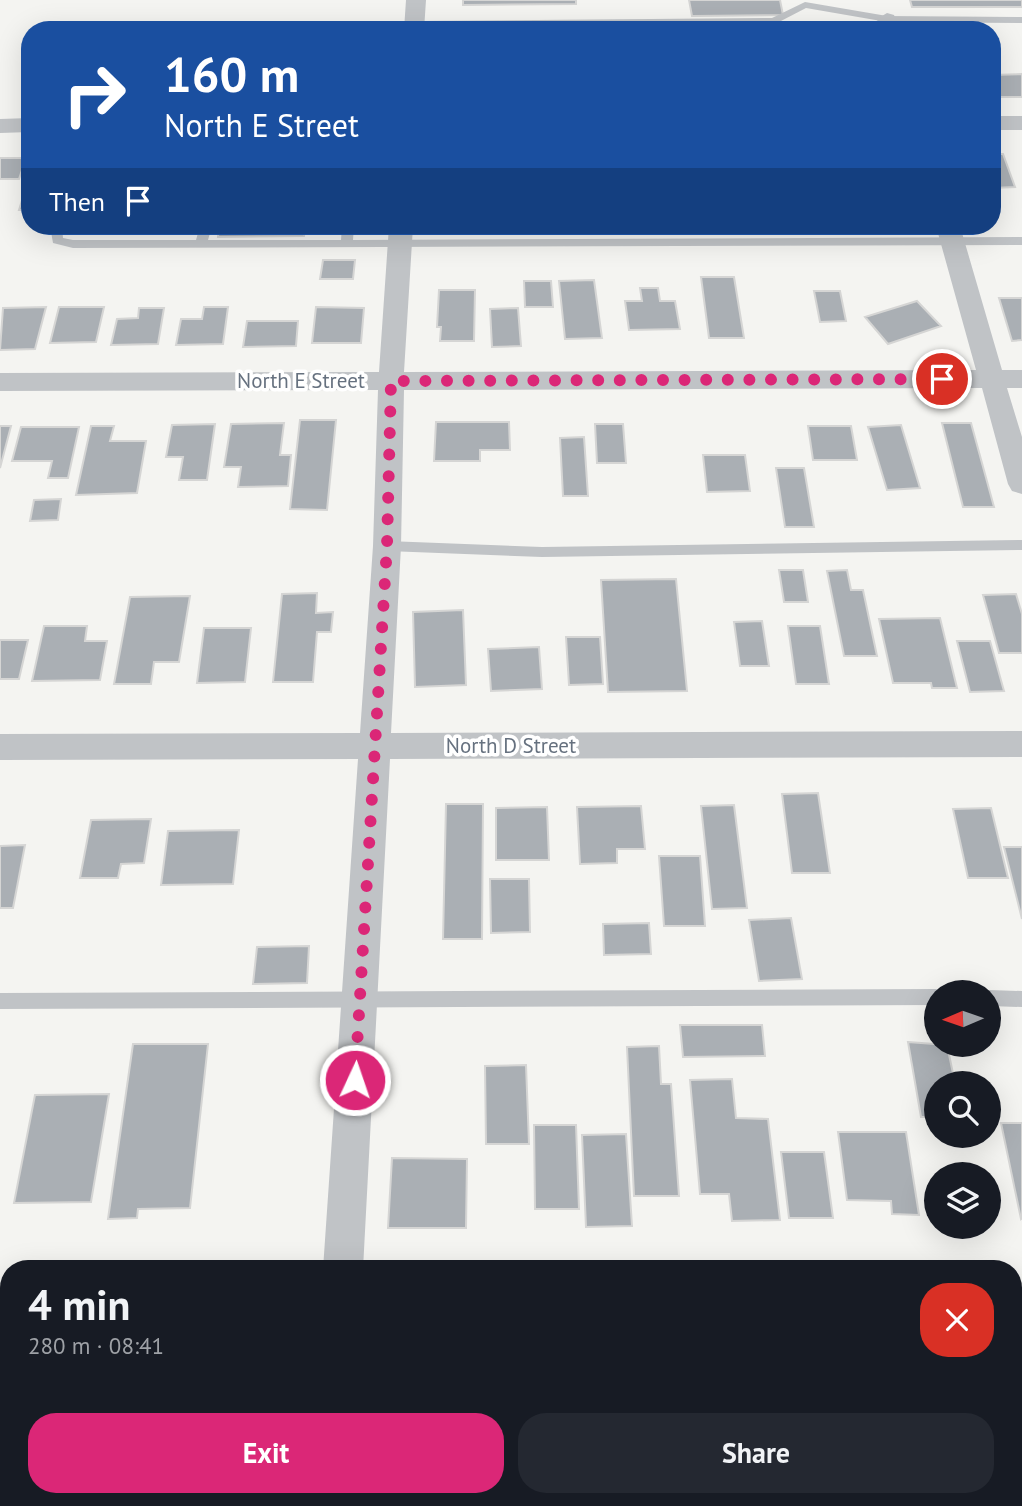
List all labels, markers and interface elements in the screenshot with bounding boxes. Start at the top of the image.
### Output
text: 160 m [164,42,299,106]
icon: right [49,49,140,140]
text: North E Street [164,104,359,146]
icon: arrive [119,182,157,220]
text: Then [49,185,105,218]
pin [912,349,972,409]
icon: arrive [923,360,961,398]
street label: North E Street [237,367,365,394]
street label: North D Street [446,732,576,759]
north arrow [924,980,1001,1057]
map controls [924,980,1001,1239]
position arrow [318,1043,392,1117]
button: search [924,1071,1001,1148]
button: layers [924,1162,1001,1239]
text: 4 min [28,1277,130,1332]
button: close [920,1283,994,1357]
text: 280 m · 08:41 [28,1331,164,1360]
button: Exit [28,1413,504,1493]
button: Share [518,1413,994,1493]

